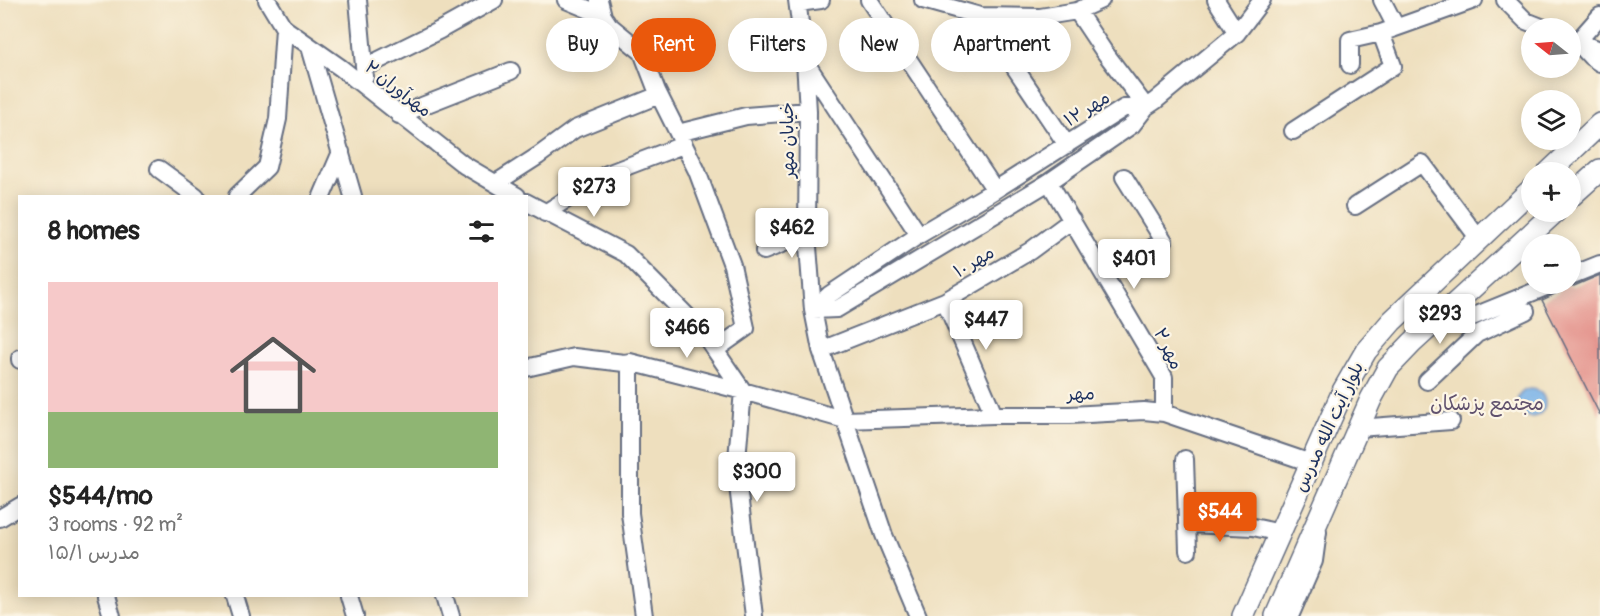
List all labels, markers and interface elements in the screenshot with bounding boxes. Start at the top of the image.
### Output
chip: Buy [546,18,619,72]
chip: Rent [631,18,716,72]
chip: Filters [728,18,827,72]
chip: New [839,18,919,72]
chip: Apartment [931,18,1071,72]
north arrow [1521,18,1581,78]
map controls [1521,18,1581,294]
street label: مهرآوران ۲ [360,56,436,122]
street label: مهر ۱۲ [1060,86,1114,132]
button: layers [1521,90,1581,150]
street label: خیابان مهر [776,102,800,180]
button: + [1521,162,1581,222]
pin: $273 [558,167,630,218]
text: $273 [572,174,616,199]
pin: $462 [756,208,828,259]
text: 8 homes [48,215,140,247]
icon: filters [465,215,498,248]
text: $462 [769,215,815,240]
button: − [1521,234,1581,294]
pin: $401 [1098,239,1170,290]
street label: مهر ۱۰ [949,241,999,283]
text: $401 [1112,246,1156,271]
pin: $293 [1404,294,1476,345]
pin: $447 [950,300,1022,351]
text: $293 [1418,301,1462,326]
text: $447 [964,307,1008,332]
pin: $466 [651,308,723,359]
text: $466 [664,315,710,340]
icon: home [219,321,327,429]
street label: مهر ۲ [1148,324,1188,374]
street label: بلوار آیت الله مدرس [1289,358,1369,496]
street label: مهر [1065,382,1095,406]
district label: مجتمع پزشکان [1430,391,1544,418]
pin: $300 [721,452,793,503]
text: $300 [732,459,782,484]
text: $544/mo [48,480,153,512]
pin: $544 [1184,492,1256,543]
text: $544 [1198,499,1242,524]
text: 3 rooms · 92 m² [48,512,183,537]
text: مدرس ۱۵/۱ [48,540,140,565]

